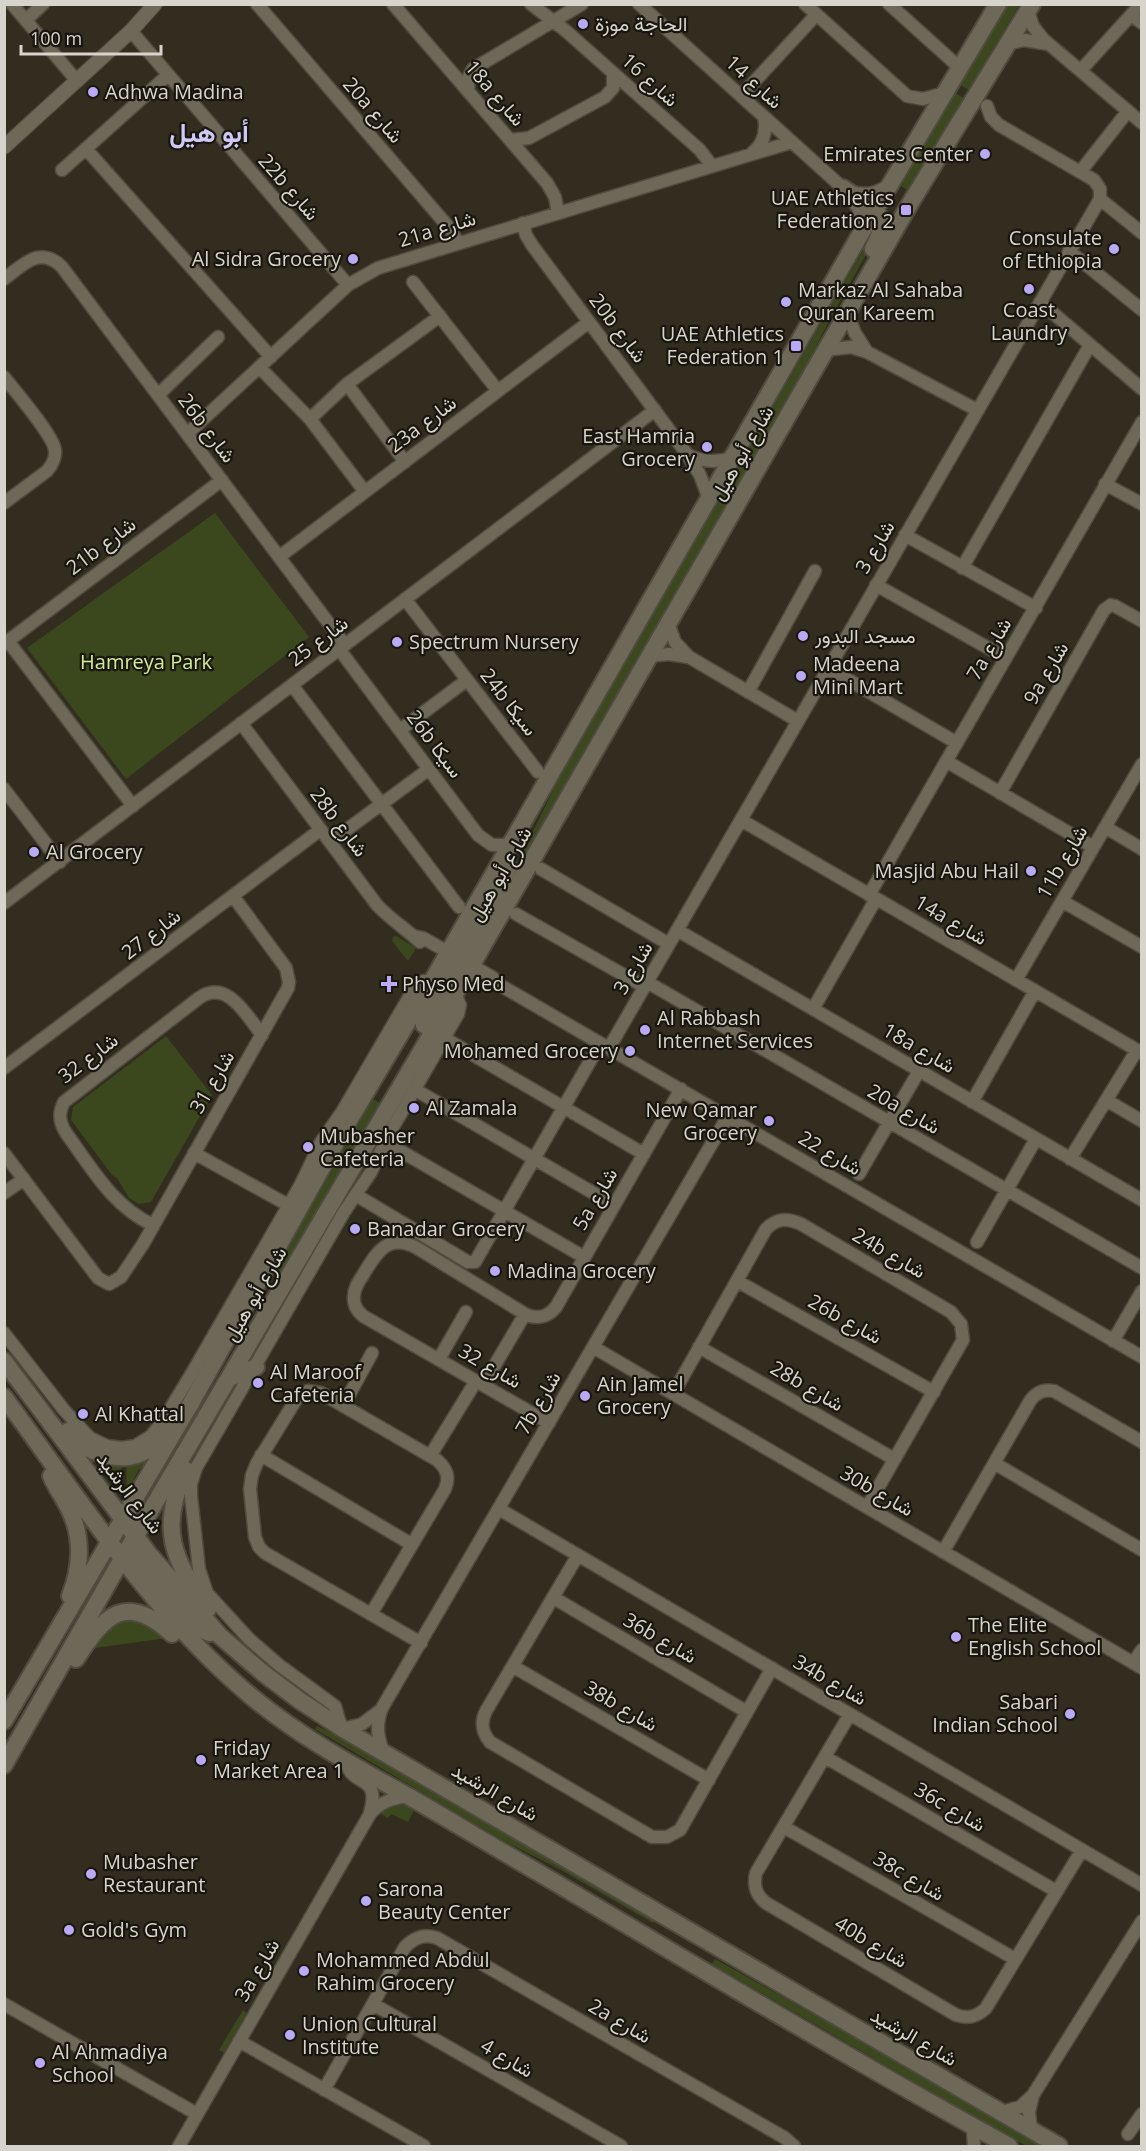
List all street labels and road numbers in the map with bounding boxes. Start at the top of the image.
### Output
street label: شارع 16 [615,47,685,113]
street label: شارع 14 [719,49,789,115]
street label: 18a شارع [458,54,532,132]
street label: 20a شارع [336,71,410,149]
street label: 22b شارع [252,147,326,227]
street label: 21a شارع [395,204,479,254]
street label: 20b شارع [583,287,653,369]
street label: 26b شارع [172,387,242,469]
street label: 23a شارع [382,389,462,459]
street label: شارع أبو هيل [704,400,780,506]
street label: 21b شارع [60,511,142,581]
street label: شارع 3 [849,515,901,579]
street label: شارع 25 [282,609,354,673]
street label: 7a شارع [960,613,1018,685]
street label: 9a شارع [1017,637,1075,709]
street label: 24b سيكا [474,662,544,741]
street label: 26b سيكا [401,704,470,783]
street label: 28b شارع [304,781,374,863]
street label: 11b شارع [1030,820,1094,904]
street label: شارع أبو هيل [462,821,538,927]
street label: 14a شارع [910,888,992,952]
street label: شارع 27 [115,902,187,966]
street label: شارع 3 [607,936,659,1000]
street label: 18a شارع [878,1016,960,1080]
street label: شارع 32 [52,1026,124,1090]
street label: شارع 31 [183,1045,241,1119]
street label: 20a شارع [863,1077,945,1141]
street label: شارع 22 [793,1124,867,1182]
street label: 5a شارع [566,1163,624,1235]
street label: 24b شارع [847,1221,931,1285]
street label: شارع أبو هيل [217,1241,293,1347]
street label: 26b شارع [803,1287,887,1351]
street label: شارع 32 [453,1337,527,1395]
street label: 28b شارع [765,1354,849,1418]
street label: 7b شارع [509,1366,567,1440]
street label: شارع الرشيد [90,1446,170,1540]
street label: 30b شارع [835,1459,919,1523]
street label: 36b شارع [618,1606,702,1670]
street label: 34b شارع [788,1648,872,1712]
street label: 38b شارع [579,1674,663,1738]
street label: شارع الرشيد [447,1756,543,1828]
street label: 36c شارع [909,1775,991,1839]
street label: 38c شارع [868,1844,950,1908]
street label: 40b شارع [829,1909,913,1975]
street label: 3a شارع [228,1934,286,2006]
street label: 2a شارع [584,1992,656,2050]
street label: شارع الرشيد [866,2001,962,2073]
street label: شارع 4 [475,2032,539,2084]

